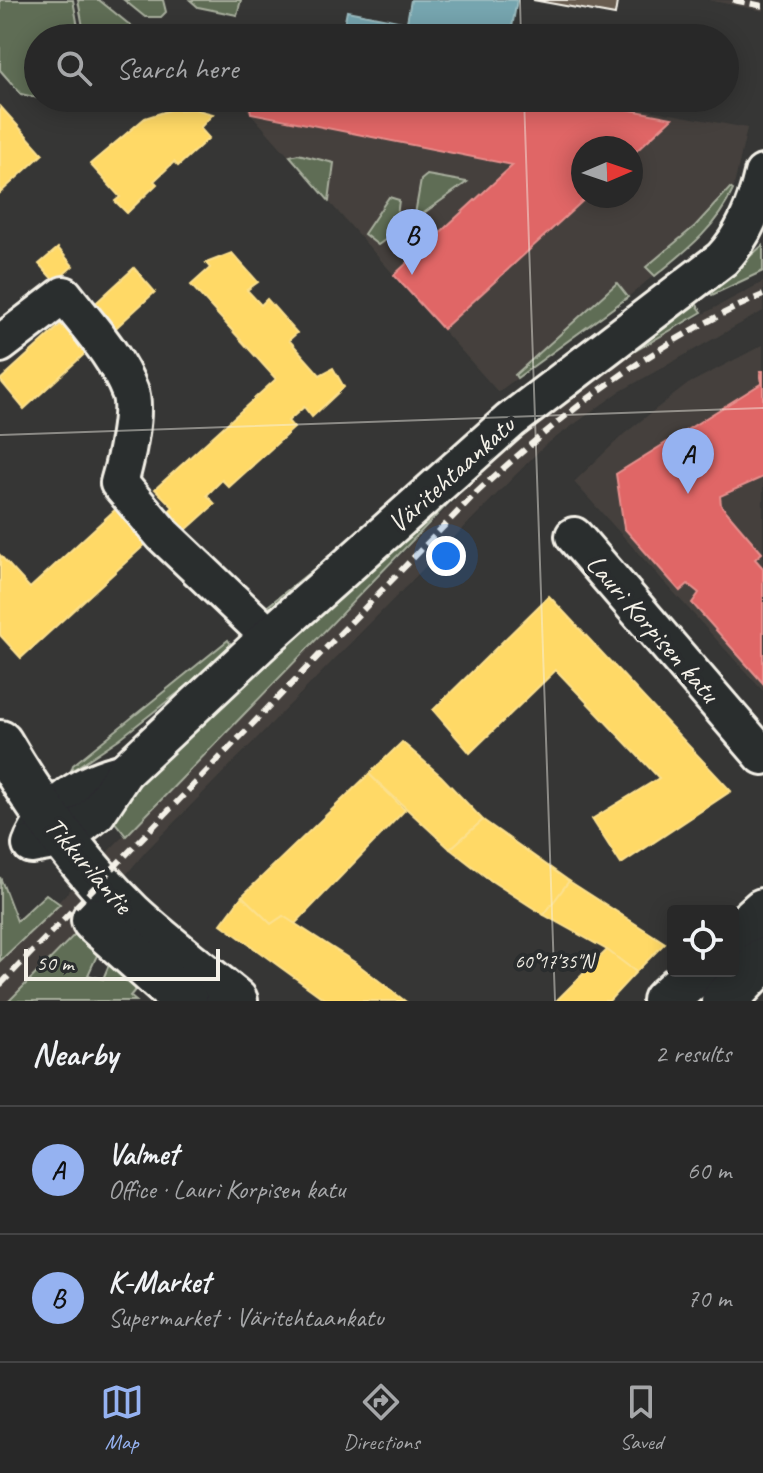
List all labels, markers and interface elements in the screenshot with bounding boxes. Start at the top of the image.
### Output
search box [24,24,739,112]
icon: search [52,46,96,90]
text: Search here [116,49,238,87]
north arrow [571,136,643,208]
pin: B [386,209,438,275]
street label: Väritehtaankatu [380,407,523,540]
pin: A [662,428,714,494]
your location [426,536,466,576]
street label: Lauri Korpisen katu [579,547,728,711]
street label: Tikkurilantie [37,809,142,922]
map controls [667,905,739,977]
button: locate [667,905,739,977]
scale bar [24,945,220,981]
text: 50 m [36,949,73,977]
text: 60°17'35"N [515,949,596,974]
text: Nearby [32,1032,118,1075]
text: 2 results [655,1037,731,1070]
text: Valmet [108,1135,178,1173]
text: A [51,1154,65,1187]
text: 60 m [687,1154,731,1187]
text: Office · Lauri Korpisen katu [108,1173,345,1206]
text: K-Market [108,1263,210,1301]
text: B [51,1282,65,1315]
text: 70 m [687,1282,731,1315]
text: Supermarket · Väritehtaankatu [108,1301,384,1334]
tab: Map [100,1380,144,1456]
tab: Directions [343,1380,420,1456]
tab: Saved [619,1380,663,1456]

